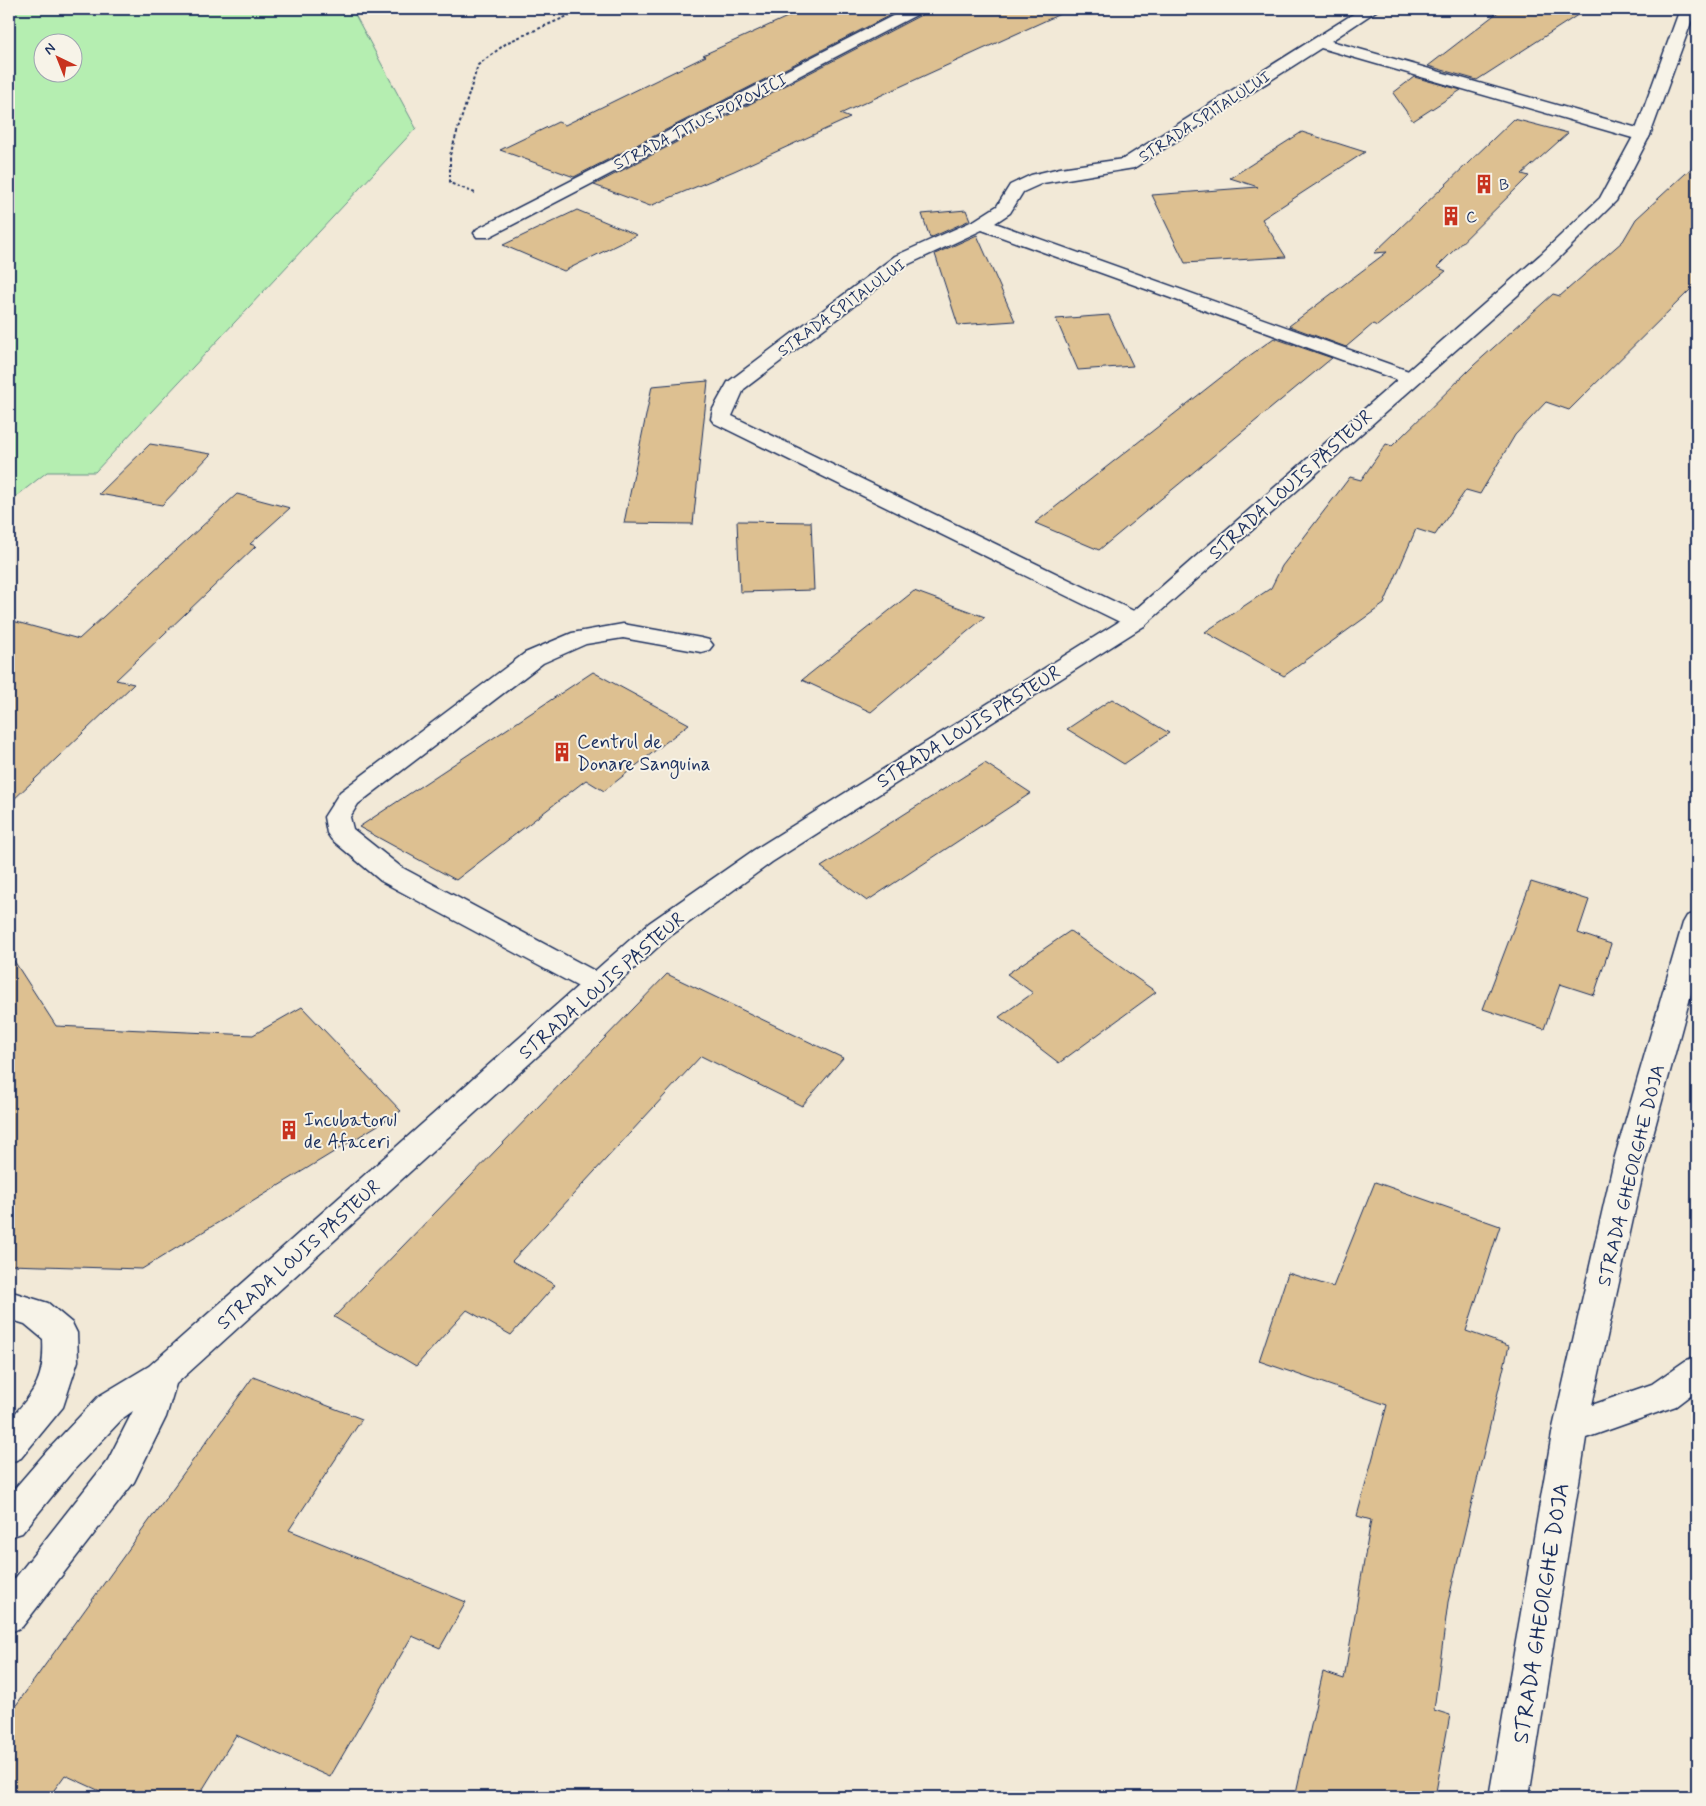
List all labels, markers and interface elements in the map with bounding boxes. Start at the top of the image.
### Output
north arrow [32,32,82,82]
text: N [40,39,59,59]
street label: STRADA SPITALULUI [1135,67,1275,168]
street label: STRADA TITUS POPOVICI [610,69,791,175]
building icon: B [1473,173,1495,195]
place label: B [1499,175,1509,196]
building icon: C [1440,205,1462,227]
place label: C [1466,207,1477,228]
street label: STRADA SPITALULUI [774,255,910,362]
street label: STRADA LOUIS PASTEUR [1204,405,1378,565]
street label: STRADA LOUIS PASTEUR [872,660,1065,794]
place label: Centrul de Donare Sanguina [577,730,711,779]
building icon: Centrul de Donare Sanguina [551,741,573,763]
street label: STRADA LOUIS PASTEUR [514,907,690,1065]
street label: STRADA GHEORGHE DOJA [1592,1062,1671,1289]
place label: Incubatorul de Afaceri [304,1108,397,1155]
building icon: Incubatorul de Afaceri [278,1119,300,1141]
street label: STRADA LOUIS PASTEUR [212,1175,386,1335]
street label: STRADA GHEORGHE DOJA [1508,1481,1576,1746]

